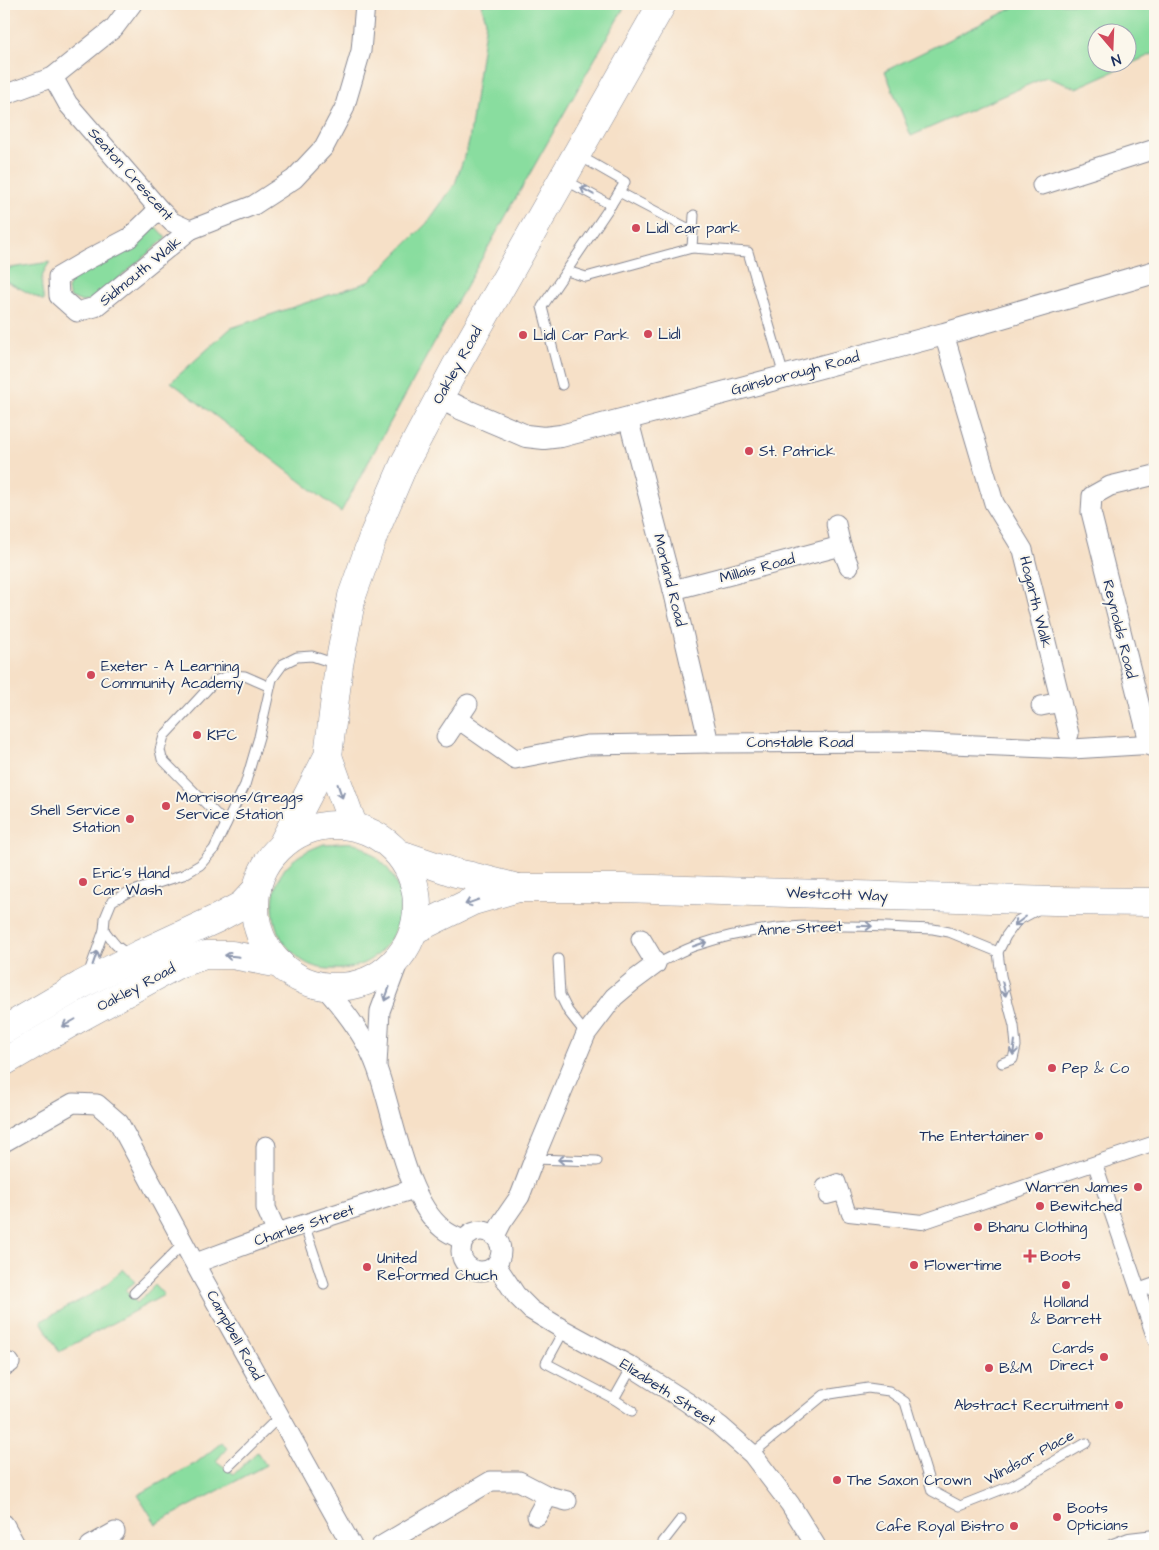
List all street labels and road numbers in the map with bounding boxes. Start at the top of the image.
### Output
street label: Seaton Crescent [83,123,178,226]
street label: Sidmouth Walk [95,232,186,311]
street label: Oakley Road [427,322,489,408]
street label: Gainsborough Road [729,346,862,402]
street label: Morland Road [648,532,691,629]
street label: Millais Road [717,548,797,589]
street label: Hogarth Walk [1013,554,1057,650]
street label: Reynolds Road [1096,578,1142,681]
street label: Constable Road [746,732,854,753]
street label: Westcott Way [786,882,888,908]
street label: Anne Street [757,916,843,941]
street label: Oakley Road [93,958,180,1018]
street label: Charles Street [251,1199,357,1252]
street label: Campbell Road [201,1286,268,1384]
street label: Elizabeth Street [616,1353,720,1431]
street label: Windsor Place [981,1425,1078,1490]

